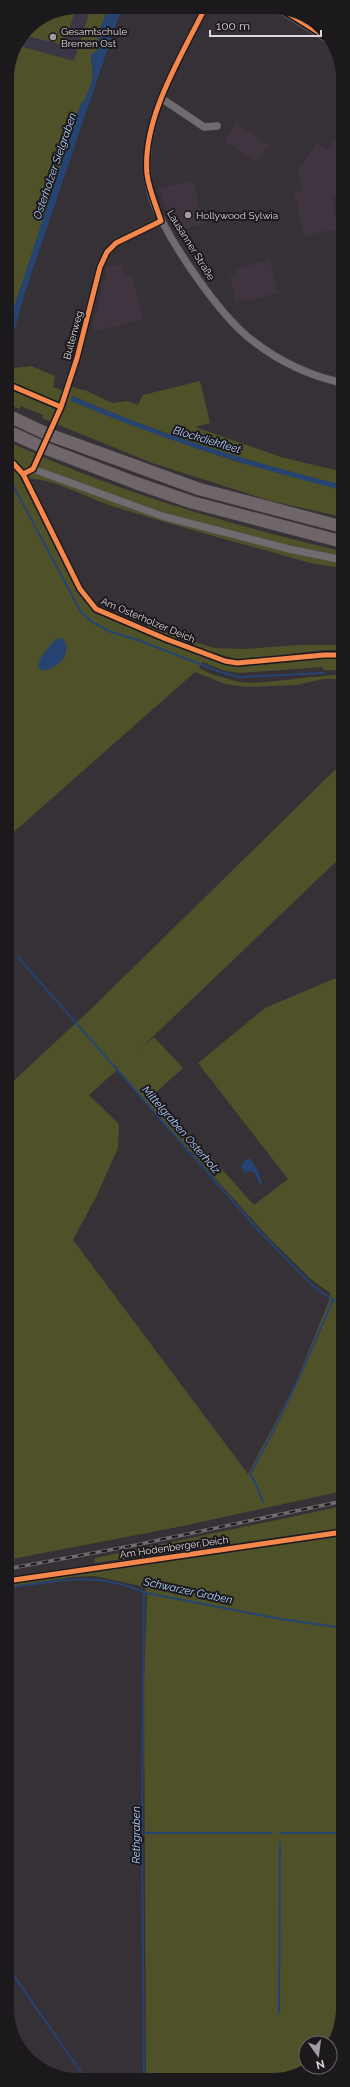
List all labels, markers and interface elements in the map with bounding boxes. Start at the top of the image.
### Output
scale bar [210,12,321,38]
text: 100 m [216,19,250,33]
place label: Gesamtschule Bremen Ost [61,26,128,49]
marker: Gesamtschule Bremen Ost [48,32,58,42]
water label: Osterholzer Sielgraben [31,111,79,221]
street label: Lausanner Straße [165,208,217,282]
marker: Hollywood Sylwia [183,210,193,220]
place label: Hollywood Sylwia [196,210,278,221]
street label: Bultenweg [61,309,85,361]
water label: Blockdiekfleet [172,424,243,457]
street label: Am Osterholzer Deich [99,595,197,645]
water label: Mittelgraben Osterholz [139,1083,223,1177]
street label: Am Hodenberger Deich [119,1534,229,1560]
water label: Schwarzer Graben [141,1575,234,1607]
water label: Rethgraben [130,1806,143,1864]
north arrow [298,2035,338,2075]
text: N [315,2057,326,2072]

